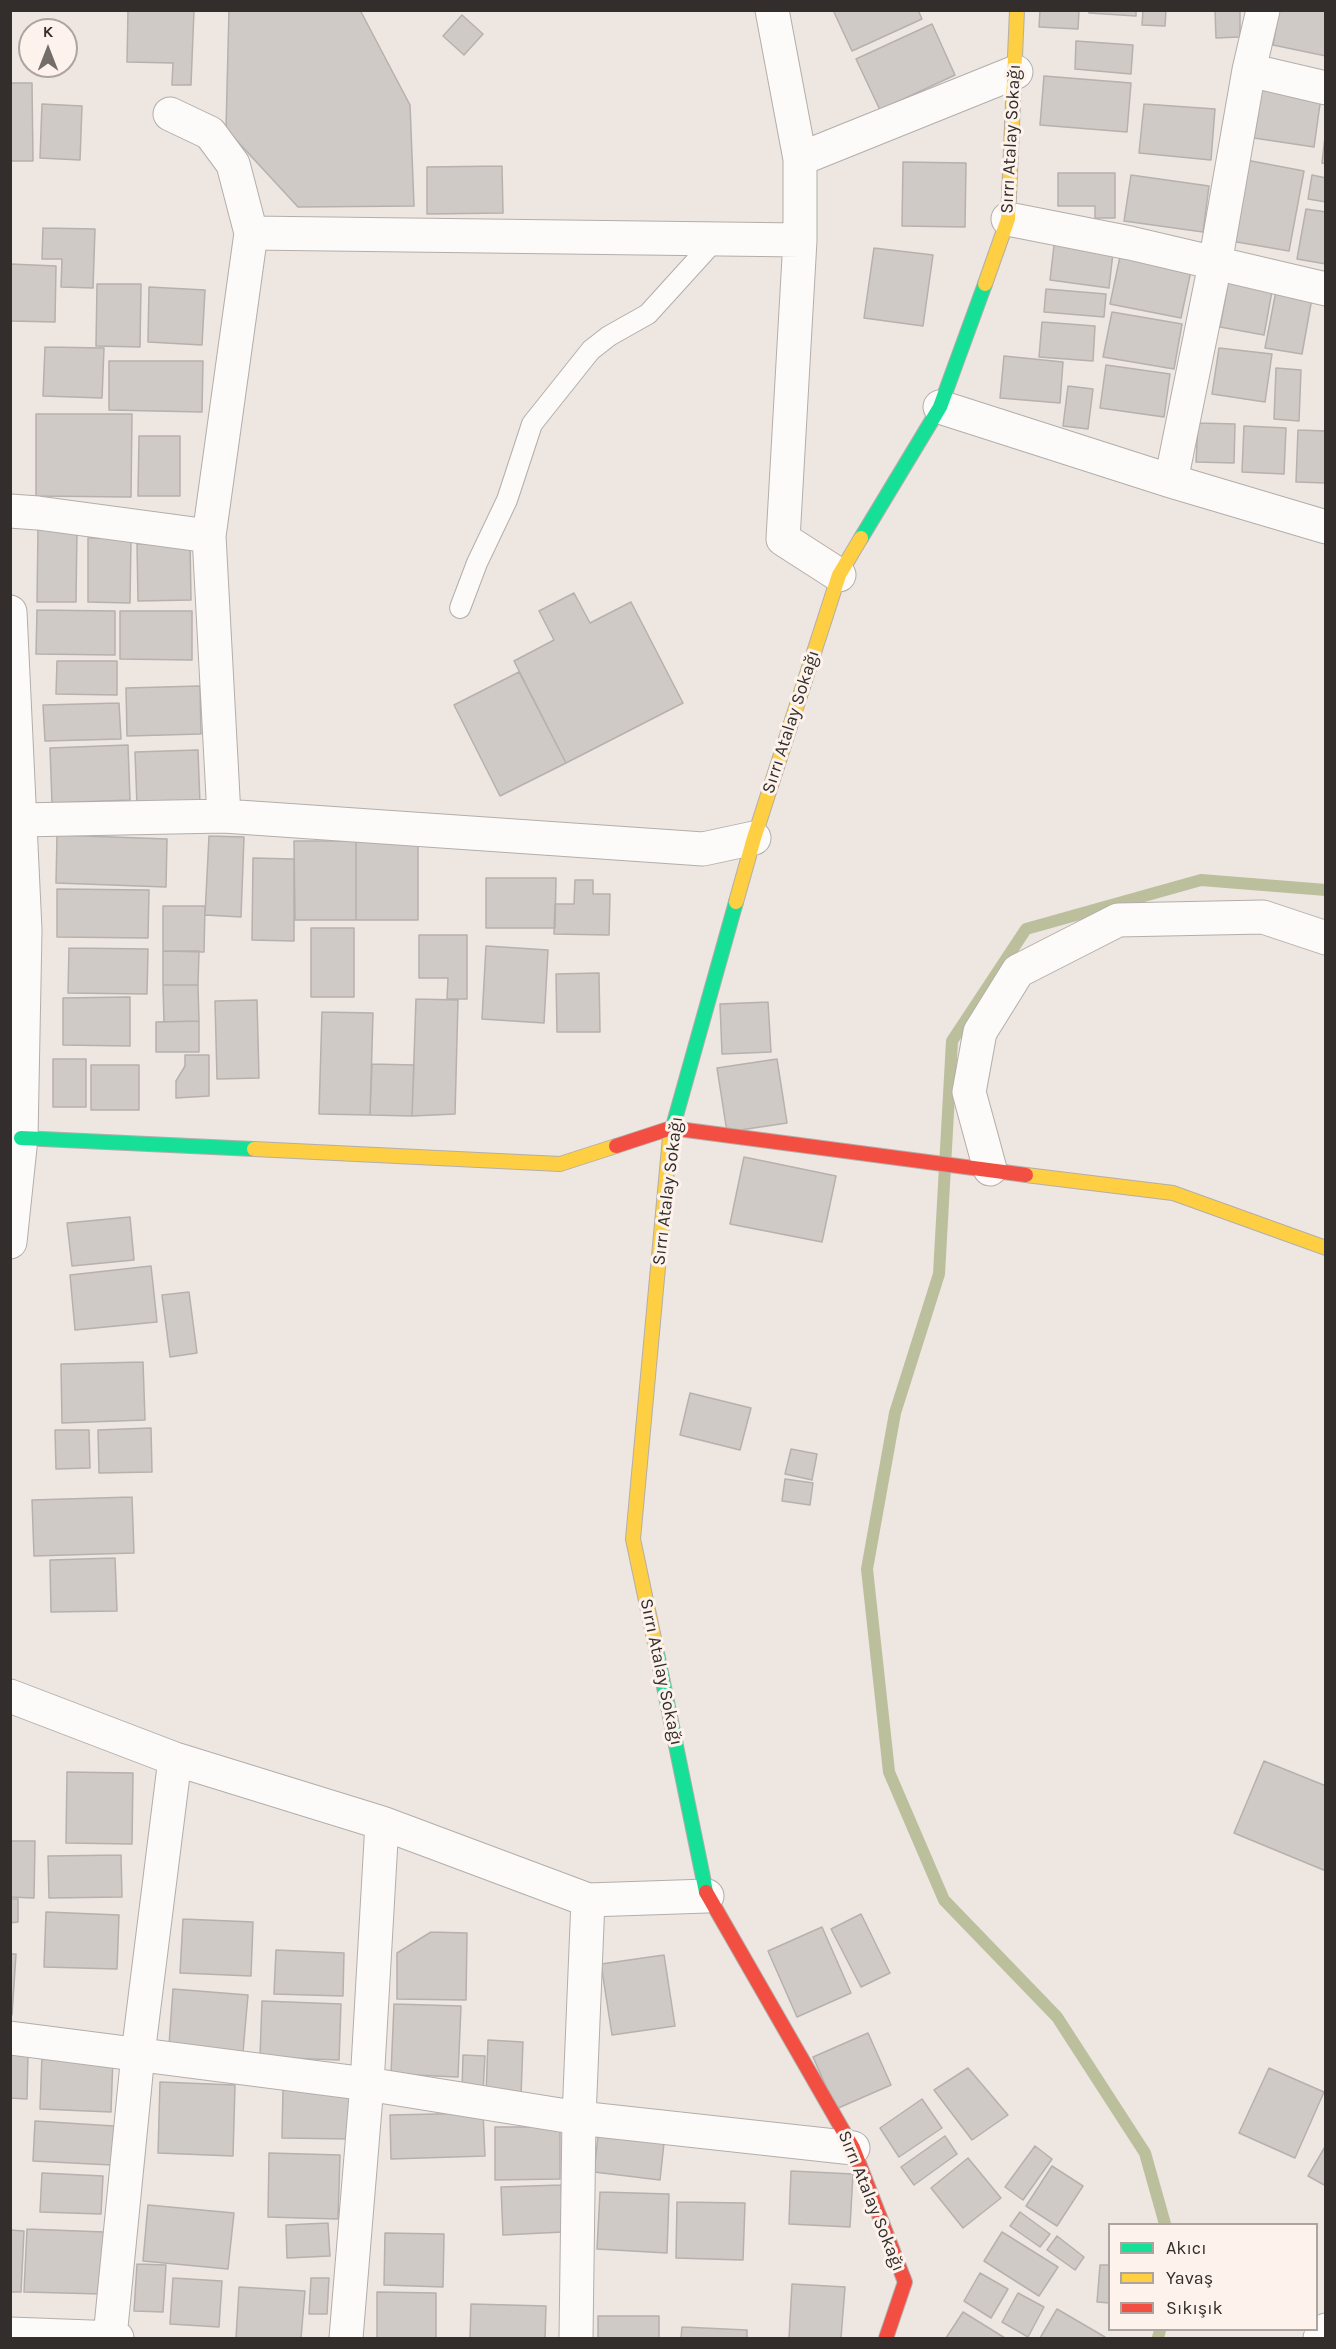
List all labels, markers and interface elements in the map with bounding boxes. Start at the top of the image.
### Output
north arrow [18,18,78,78]
text: K [43,22,53,41]
street label: Sırrı Atalay Sokağı [996,64,1026,214]
street label: Sırrı Atalay Sokağı [758,647,824,797]
street label: Sırrı Atalay Sokağı [648,1115,688,1267]
street label: Sırrı Atalay Sokağı [635,1596,687,1748]
street label: Sırrı Atalay Sokağı [833,2128,909,2274]
legend [1108,2223,1318,2331]
text: Akıcı [1166,2237,1207,2259]
text: Yavaş [1166,2267,1213,2289]
text: Sıkışık [1166,2297,1223,2319]

